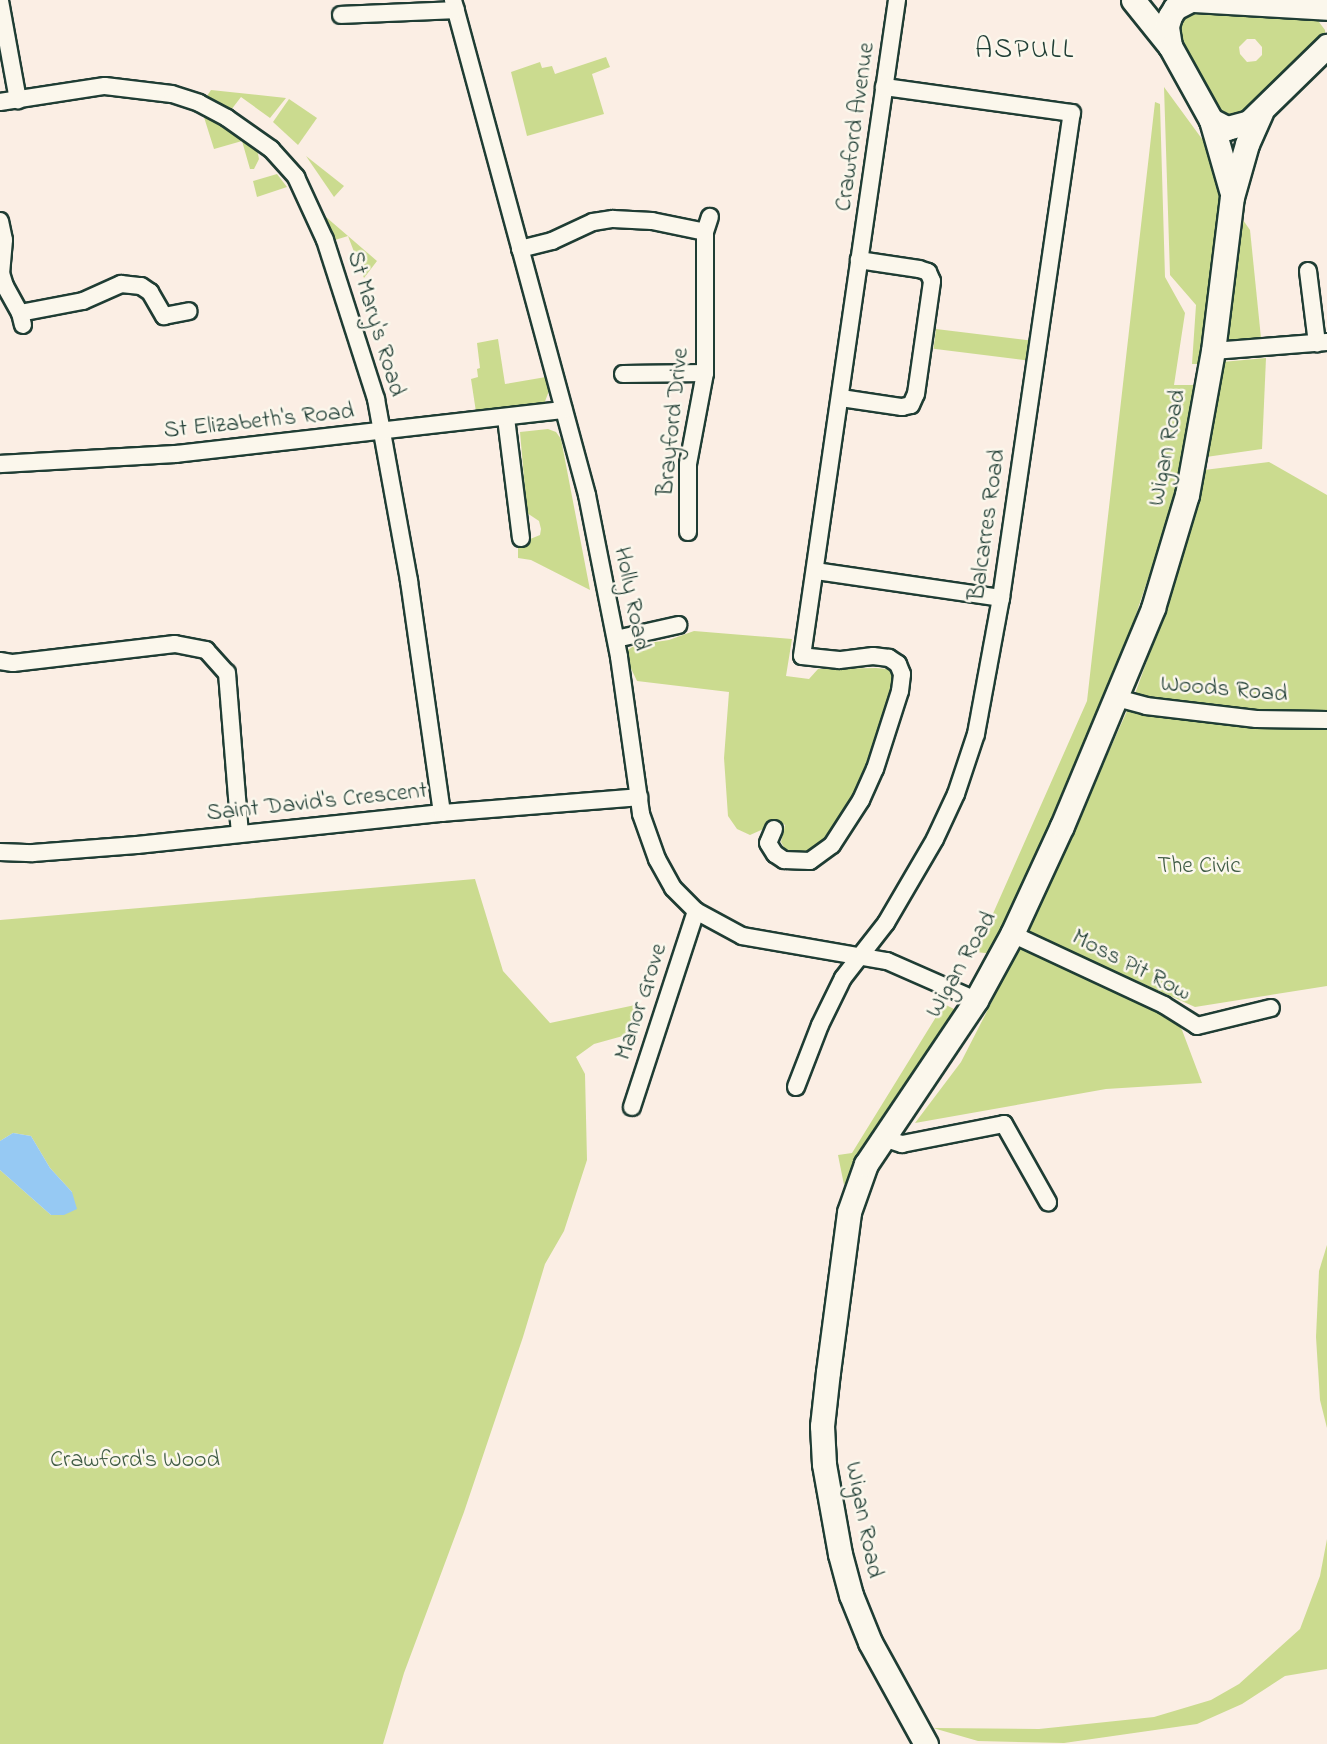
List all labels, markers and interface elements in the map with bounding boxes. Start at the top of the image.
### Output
district label: ASPULL [976,34,1074,68]
street label: Crawford Avenue [830,41,882,213]
street label: St Mary's Road [339,248,411,400]
street label: Brayford Drive [652,346,696,498]
street label: Wigan Road [1143,387,1193,509]
street label: St Elizabeth's Road [162,398,356,446]
street label: Balcarres Road [963,447,1013,603]
street label: Holly Road [607,545,655,653]
street label: Woods Road [1159,670,1289,710]
street label: Saint David's Crescent [205,777,429,829]
park label: The Civic [1157,853,1241,881]
street label: Wigan Road [920,907,1004,1023]
street label: Moss Pit Row [1067,924,1195,1008]
street label: Manor Grove [610,940,674,1064]
park label: Crawford's Wood [50,1447,220,1475]
street label: Wigan Road [838,1459,888,1581]

